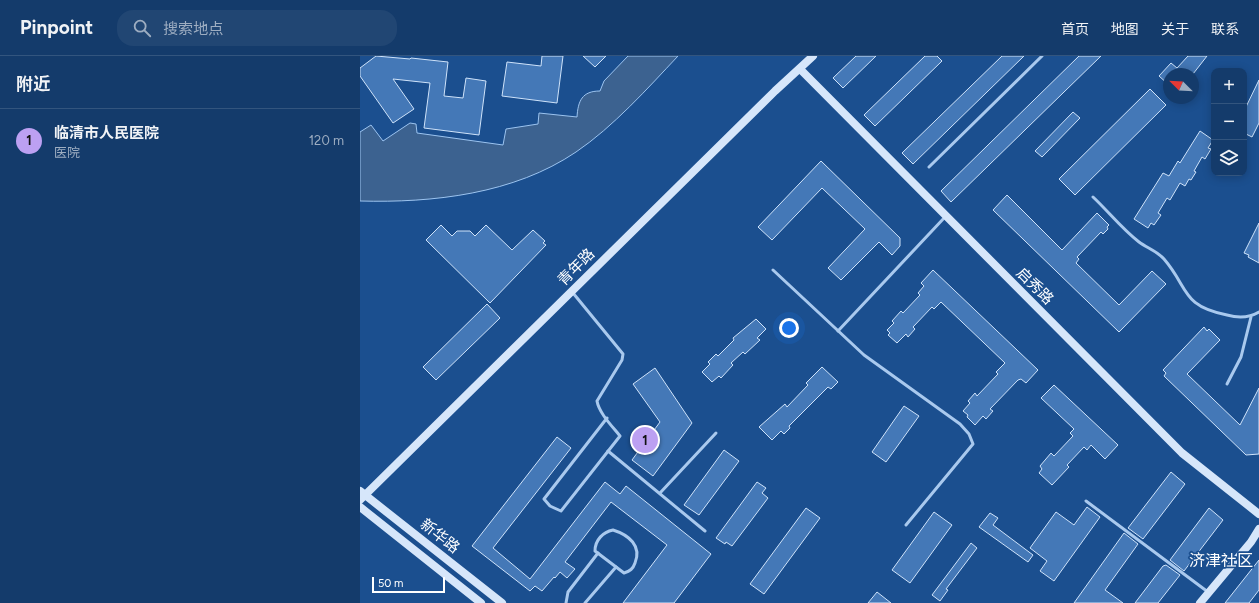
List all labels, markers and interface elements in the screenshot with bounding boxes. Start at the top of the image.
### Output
search box [117,10,397,46]
text: Pinpoint [20,16,93,39]
icon: search [131,17,153,39]
text: 搜索地点 [163,20,223,38]
text: 首页 [1061,21,1089,38]
text: 地图 [1111,21,1139,38]
text: 关于 [1161,21,1189,38]
text: 联系 [1211,21,1239,38]
north arrow [1163,68,1199,104]
map controls [1211,68,1247,176]
button: + [1211,68,1247,104]
text: 附近 [16,74,50,94]
button: − [1211,104,1247,140]
text: 临清市人民医院 [54,124,159,142]
text: 1 [26,133,32,148]
text: 120 m [309,133,344,148]
button: layers [1211,140,1247,176]
text: 医院 [54,145,80,160]
street label: 青年路 [554,245,598,289]
street label: 启秀路 [1013,264,1057,308]
your location [779,318,799,338]
pin: 1 [632,425,658,455]
street label: 新华路 [417,515,463,557]
district label: 济津社区 [1189,551,1253,570]
scale bar [372,575,445,594]
text: 50 m [378,577,403,590]

